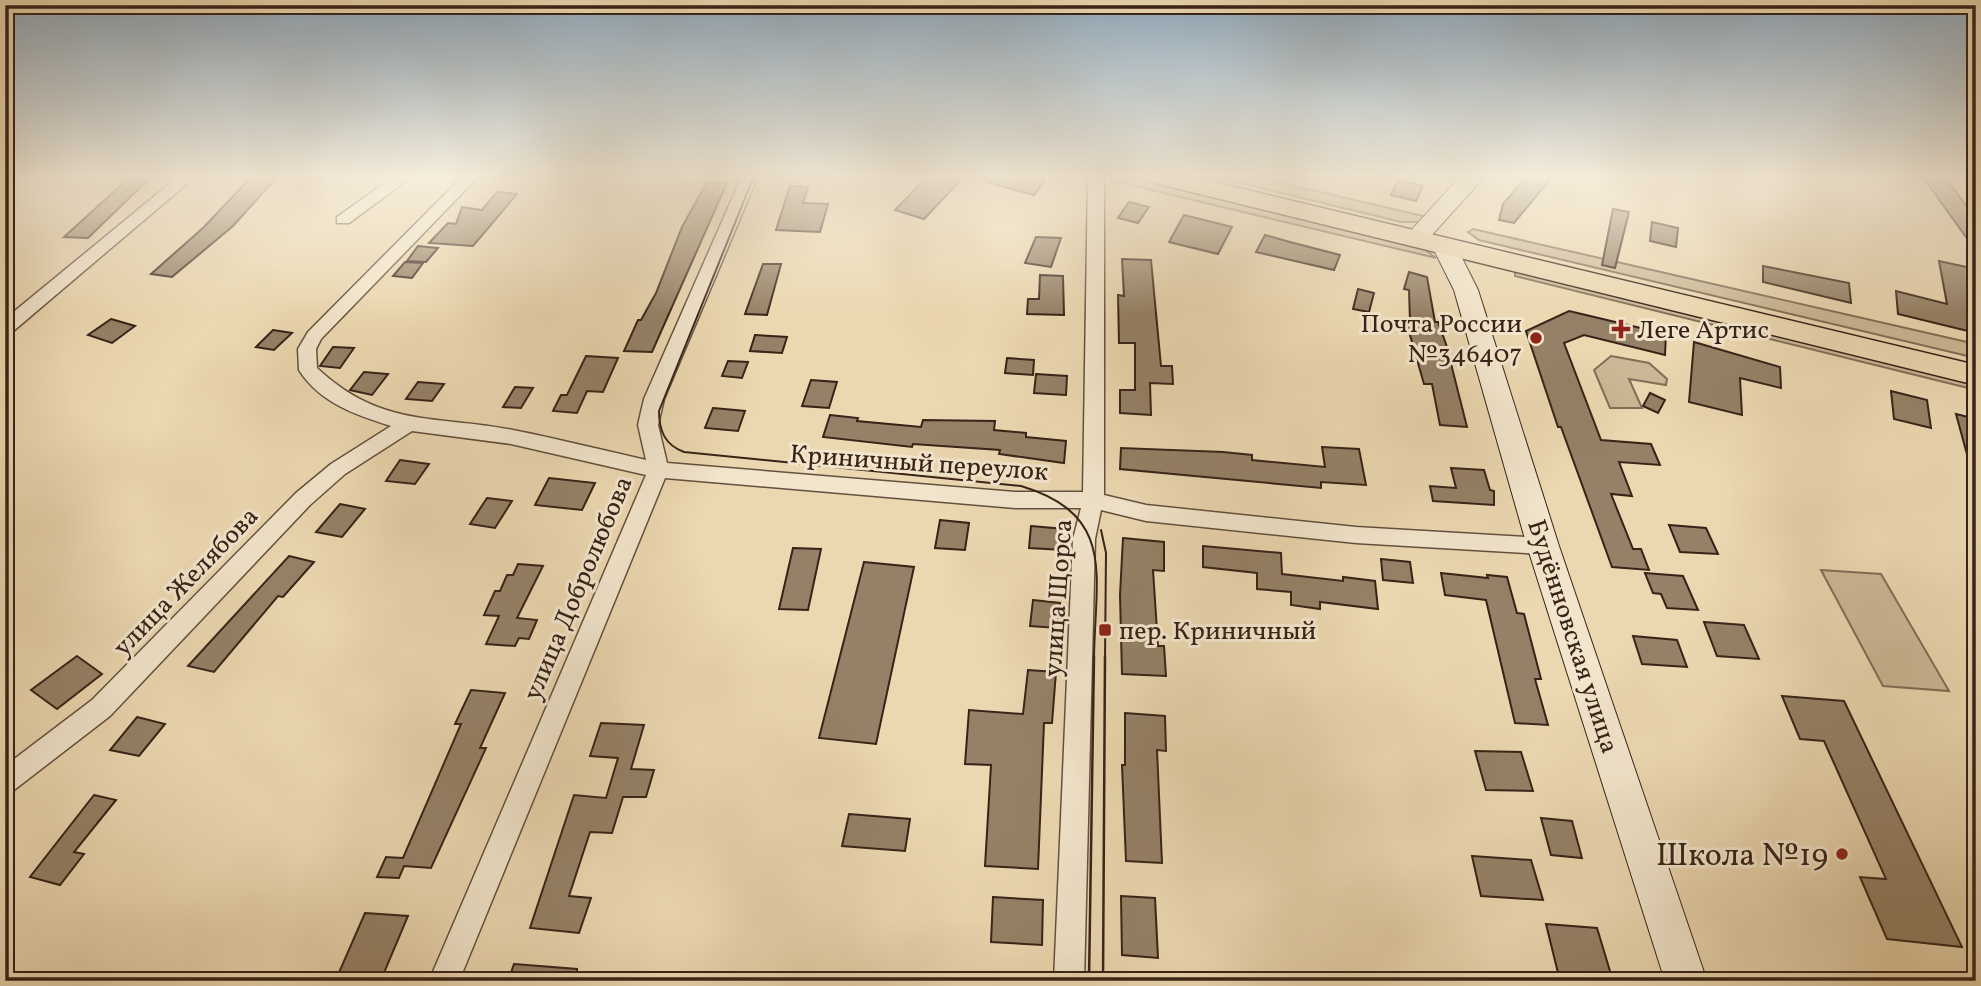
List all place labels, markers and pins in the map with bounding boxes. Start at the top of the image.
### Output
place label: Почта России №346407 [1361,307,1522,373]
place label: Леге Артис [1637,313,1769,349]
marker: Леге Артис [1611,319,1631,339]
marker: Почта России №346407 [1528,330,1544,346]
place label: пер. Криничный [1119,614,1316,650]
marker: пер. Криничный [1097,622,1113,638]
place label: Школа №19 [1656,835,1828,879]
marker: Школа №19 [1834,846,1850,862]

